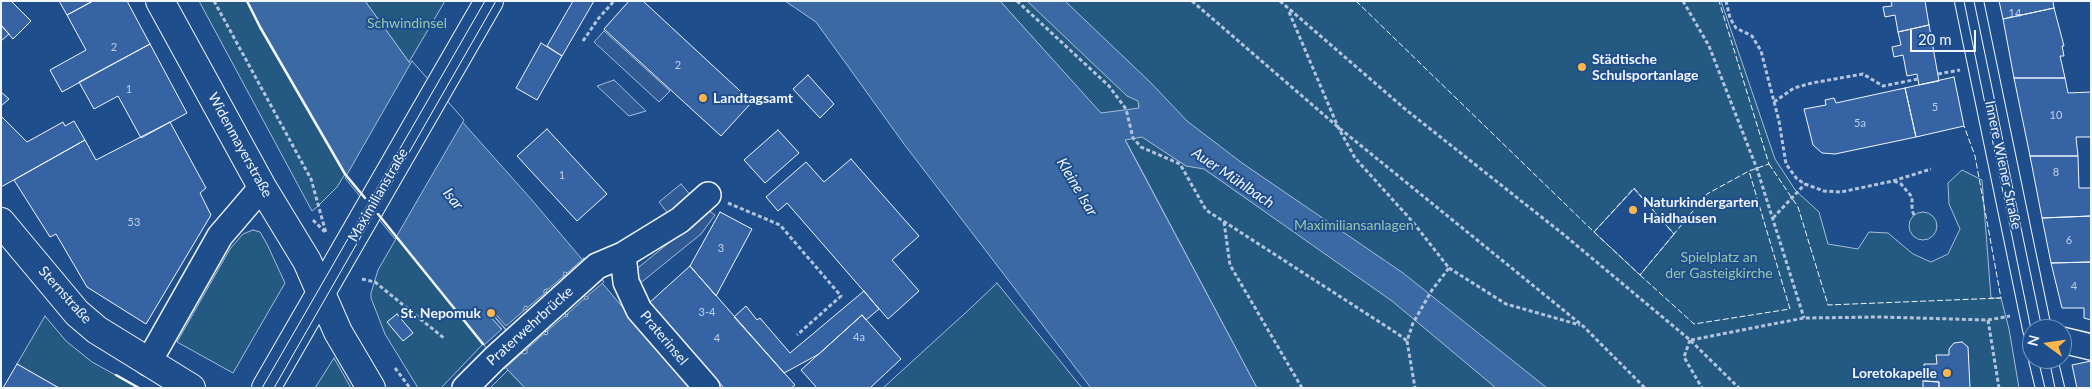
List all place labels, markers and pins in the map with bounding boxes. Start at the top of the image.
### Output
place label: Städtische Schulsportanlage [1592,51,1699,84]
marker: Städtische Schulsportanlage [1576,61,1588,73]
place label: Landtagsamt [713,90,793,106]
marker: Landtagsamt [697,92,709,104]
place label: Naturkindergarten Haidhausen [1643,194,1759,226]
marker: Naturkindergarten Haidhausen [1627,204,1639,216]
place label: St. Nepomuk [401,305,481,321]
marker: St. Nepomuk [485,307,497,319]
place label: Loretokapelle [1852,365,1937,381]
marker: Loretokapelle [1941,367,1953,379]

